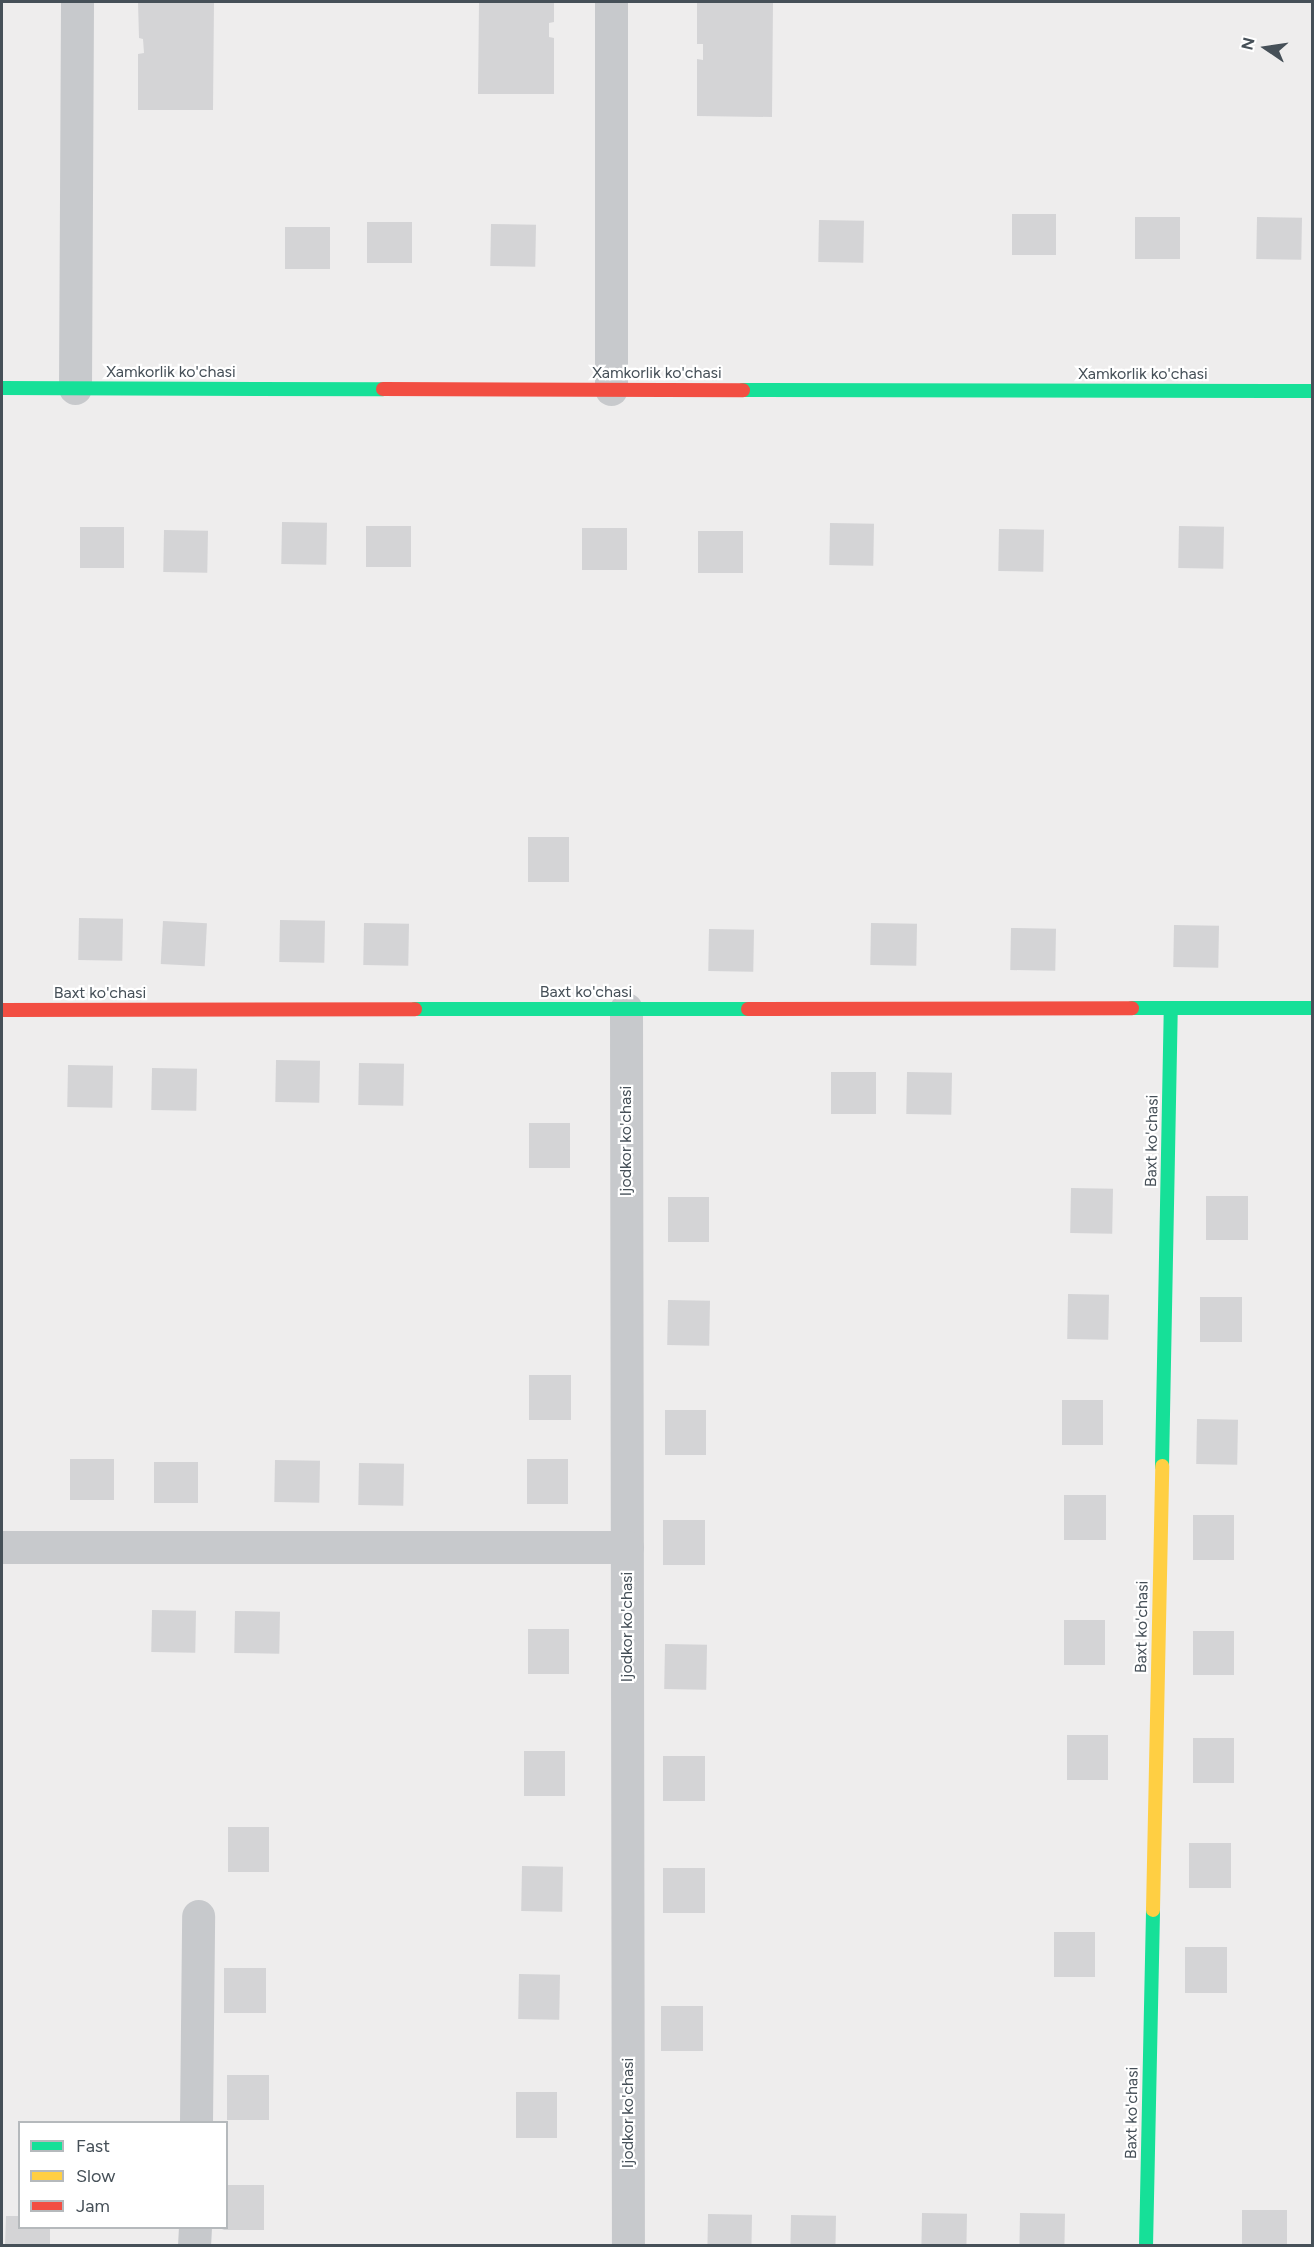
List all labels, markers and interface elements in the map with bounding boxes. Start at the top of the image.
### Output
north arrow [1236,18,1296,78]
text: N [1237,36,1259,52]
street label: Xamkorlik ko'chasi [106,362,236,382]
street label: Xamkorlik ko'chasi [592,363,722,383]
street label: Xamkorlik ko'chasi [1078,364,1208,384]
street label: Baxt ko'chasi [540,982,632,1002]
street label: Baxt ko'chasi [54,983,146,1003]
street label: Ijodkor ko'chasi [616,1086,636,1196]
street label: Baxt ko'chasi [1142,1095,1162,1187]
street label: Ijodkor ko'chasi [617,1572,637,1682]
street label: Baxt ko'chasi [1132,1581,1152,1673]
street label: Ijodkor ko'chasi [618,2058,638,2168]
street label: Baxt ko'chasi [1122,2067,1142,2159]
legend [18,2121,228,2229]
text: Fast [76,2135,110,2157]
text: Slow [76,2165,115,2187]
text: Jam [76,2195,110,2217]

